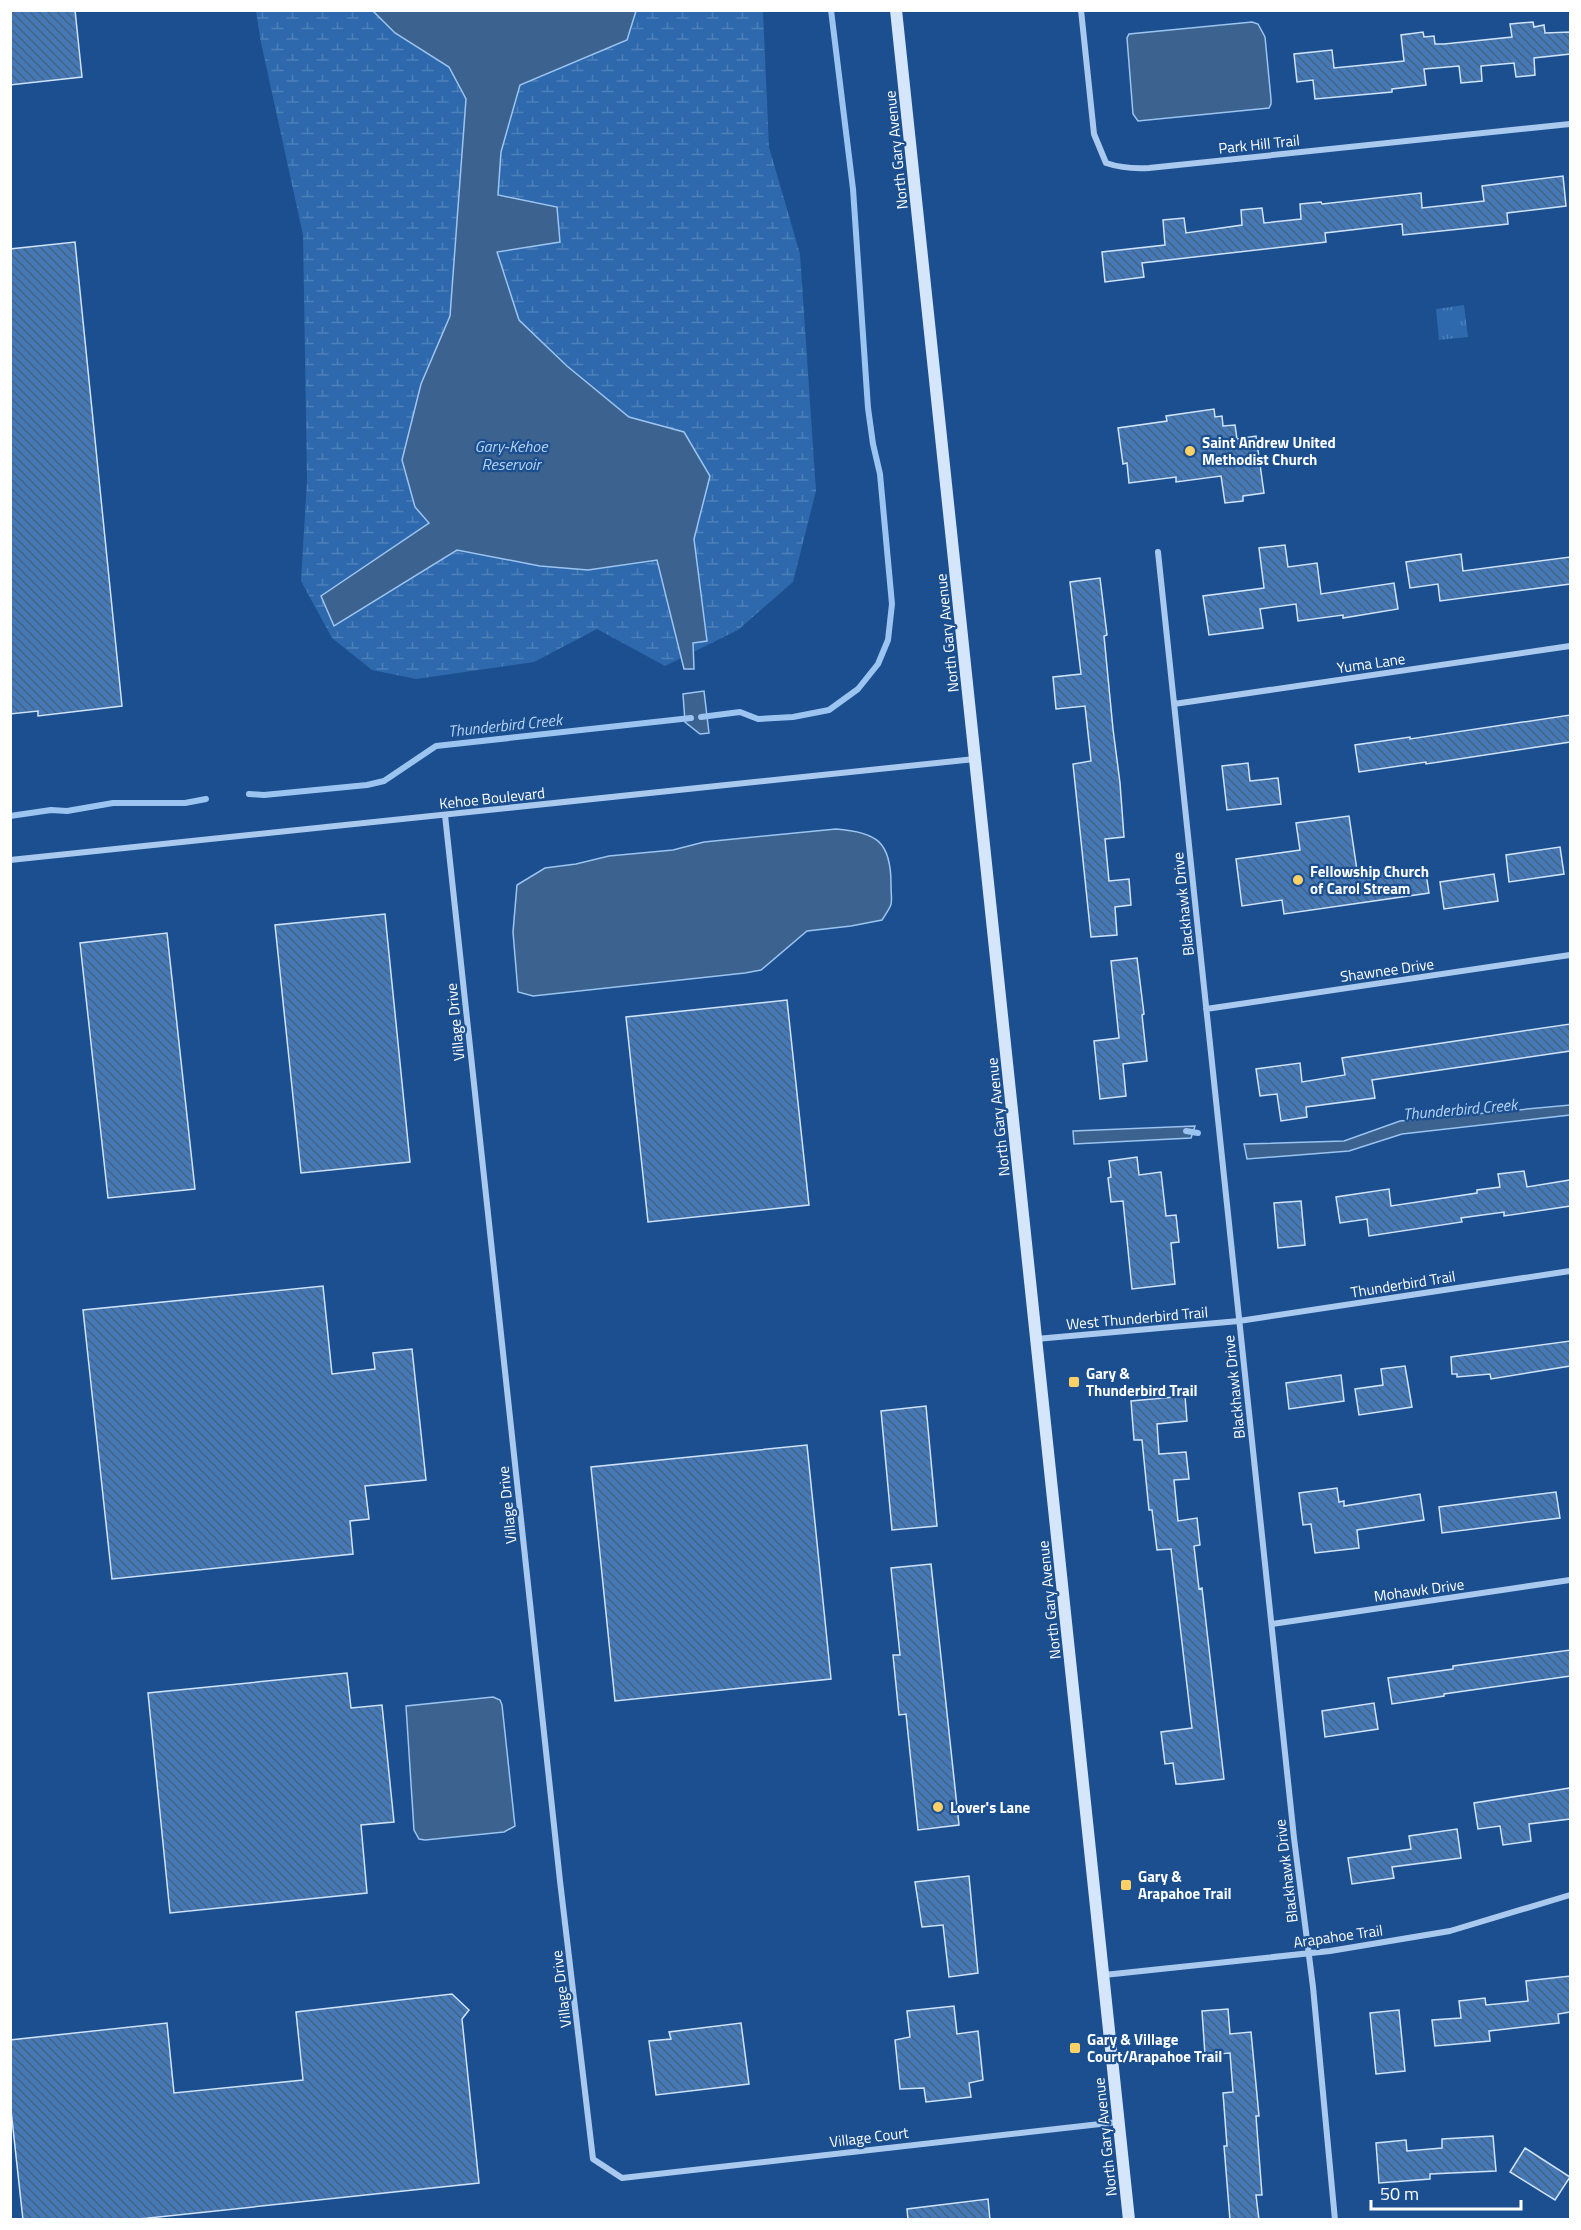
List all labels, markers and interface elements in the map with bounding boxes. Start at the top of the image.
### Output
street label: North Gary Avenue [878,90,914,210]
street label: Park Hill Trail [1217,128,1301,160]
place label: Saint Andrew United Methodist Church [1202,431,1336,471]
water label: Gary-Kehoe Reservoir [474,434,549,476]
marker: Saint Andrew United Methodist Church [1183,444,1197,458]
street label: North Gary Avenue [929,573,965,693]
street label: Yuma Lane [1335,647,1407,679]
water label: Thunderbird Creek [447,707,565,743]
street label: Kehoe Boulevard [438,781,546,815]
street label: Blackhawk Drive [1166,851,1200,957]
place label: Fellowship Church of Carol Stream [1310,860,1429,900]
marker: Fellowship Church of Carol Stream [1291,873,1305,887]
street label: Shawnee Drive [1339,952,1435,988]
street label: Village Drive [439,982,471,1062]
street label: North Gary Avenue [980,1057,1016,1177]
water label: Thunderbird Creek [1402,1092,1520,1126]
street label: Thunderbird Trail [1349,1264,1457,1304]
street label: West Thunderbird Trail [1065,1300,1209,1336]
street label: Blackhawk Drive [1217,1334,1251,1440]
place label: Gary & Thunderbird Trail [1086,1362,1198,1402]
marker: Gary & Thunderbird Trail [1067,1375,1081,1389]
street label: Village Drive [491,1465,523,1545]
street label: North Gary Avenue [1031,1540,1067,1660]
street label: Mohawk Drive [1372,1572,1466,1608]
place label: Lover's Lane [950,1796,1031,1819]
marker: Lover's Lane [931,1800,945,1814]
street label: Blackhawk Drive [1268,1818,1304,1924]
place label: Gary & Arapahoe Trail [1138,1865,1232,1905]
marker: Gary & Arapahoe Trail [1119,1878,1133,1892]
street label: Arapahoe Trail [1292,1918,1384,1954]
street label: Village Drive [545,1949,577,2029]
place label: Gary & Village Court/Arapahoe Trail [1087,2028,1222,2068]
marker: Gary & Village Court/Arapahoe Trail [1068,2041,1082,2055]
street label: North Gary Avenue [1087,2077,1123,2197]
street label: Village Court [828,2121,911,2153]
scale bar [1371,2173,1521,2211]
text: 50 m [1380,2180,1419,2207]

